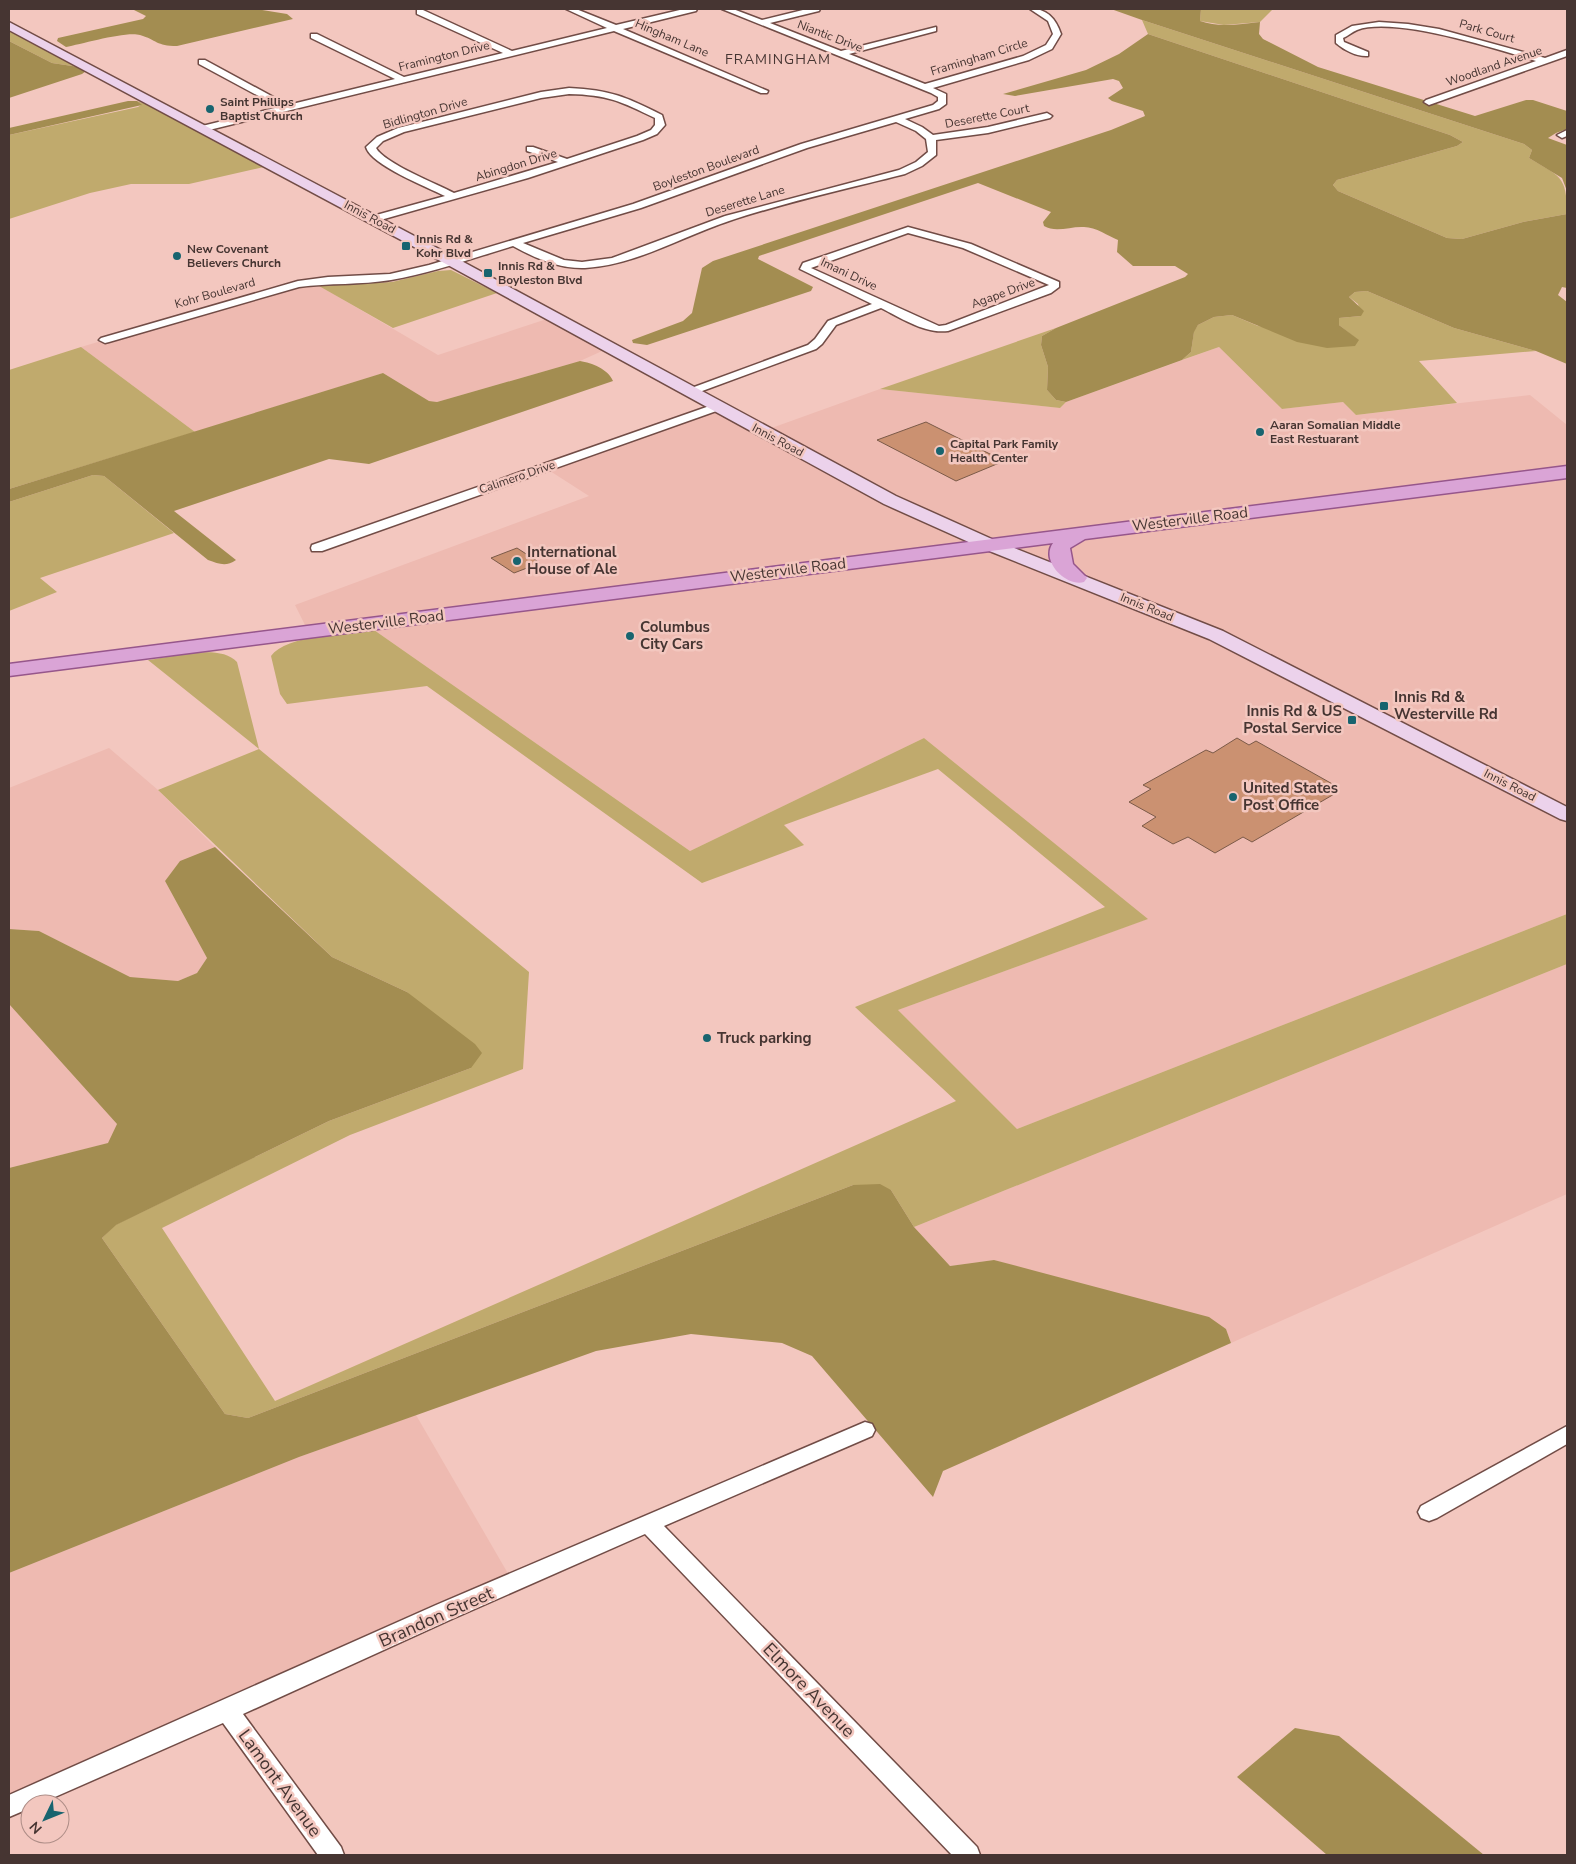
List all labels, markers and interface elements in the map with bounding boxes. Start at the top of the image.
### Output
street label: Hingham Lane [633,15,711,61]
street label: Park Court [1457,15,1517,47]
street label: Niantic Drive [795,16,865,56]
street label: Framingham Circle [928,35,1030,79]
street label: Framington Drive [397,37,491,75]
street label: Woodland Avenue [1444,42,1544,90]
district label: FRAMINGHAM [725,50,831,69]
street label: Bidlington Drive [381,93,469,133]
place label: Saint Phillips Baptist Church [220,94,303,124]
street label: Deserette Court [943,100,1031,132]
marker: Saint Phillips Baptist Church [204,103,216,115]
street label: Boyleston Boulevard [651,141,761,195]
street label: Abingdon Drive [473,145,559,185]
street label: Deserette Lane [704,181,786,221]
street label: Innis Road [341,197,399,237]
place label: Innis Rd & Kohr Blvd [416,231,473,261]
marker: Innis Rd & Kohr Blvd [400,240,412,252]
place label: New Covenant Believers Church [187,241,281,271]
marker: New Covenant Believers Church [171,250,183,262]
street label: Imani Drive [818,254,880,294]
place label: Innis Rd & Boyleston Blvd [498,258,582,288]
marker: Innis Rd & Boyleston Blvd [482,267,494,279]
street label: Kohr Boulevard [173,274,257,312]
street label: Agape Drive [969,274,1037,312]
place label: Aaran Somalian Middle East Restuarant [1270,417,1401,447]
street label: Innis Road [749,420,807,460]
marker: Aaran Somalian Middle East Restuarant [1254,426,1266,438]
place label: Capital Park Family Health Center [950,436,1059,466]
marker: Capital Park Family Health Center [934,445,946,457]
street label: Calimero Drive [477,456,557,498]
street label: Westerville Road [1131,502,1249,536]
place label: International House of Ale [527,542,618,579]
street label: Westerville Road [729,553,847,587]
marker: International House of Ale [511,555,523,567]
street label: Innis Road [1118,589,1176,625]
street label: Westerville Road [327,605,445,639]
place label: Columbus City Cars [640,617,710,654]
marker: Columbus City Cars [624,630,636,642]
place label: Innis Rd & Westerville Rd [1394,687,1498,724]
marker: Innis Rd & Westerville Rd [1378,700,1390,712]
place label: Innis Rd & US Postal Service [1243,701,1342,738]
marker: Innis Rd & US Postal Service [1346,714,1358,726]
street label: Innis Road [1481,765,1539,805]
place label: United States Post Office [1243,778,1338,815]
marker: United States Post Office [1227,791,1239,803]
place label: Truck parking [717,1028,812,1048]
marker: Truck parking [701,1032,713,1044]
street label: Brandon Street [375,1581,498,1653]
street label: Elmore Avenue [758,1637,860,1743]
street label: Lamont Avenue [233,1725,327,1841]
north arrow [20,1794,70,1844]
text: N [25,1817,46,1838]

